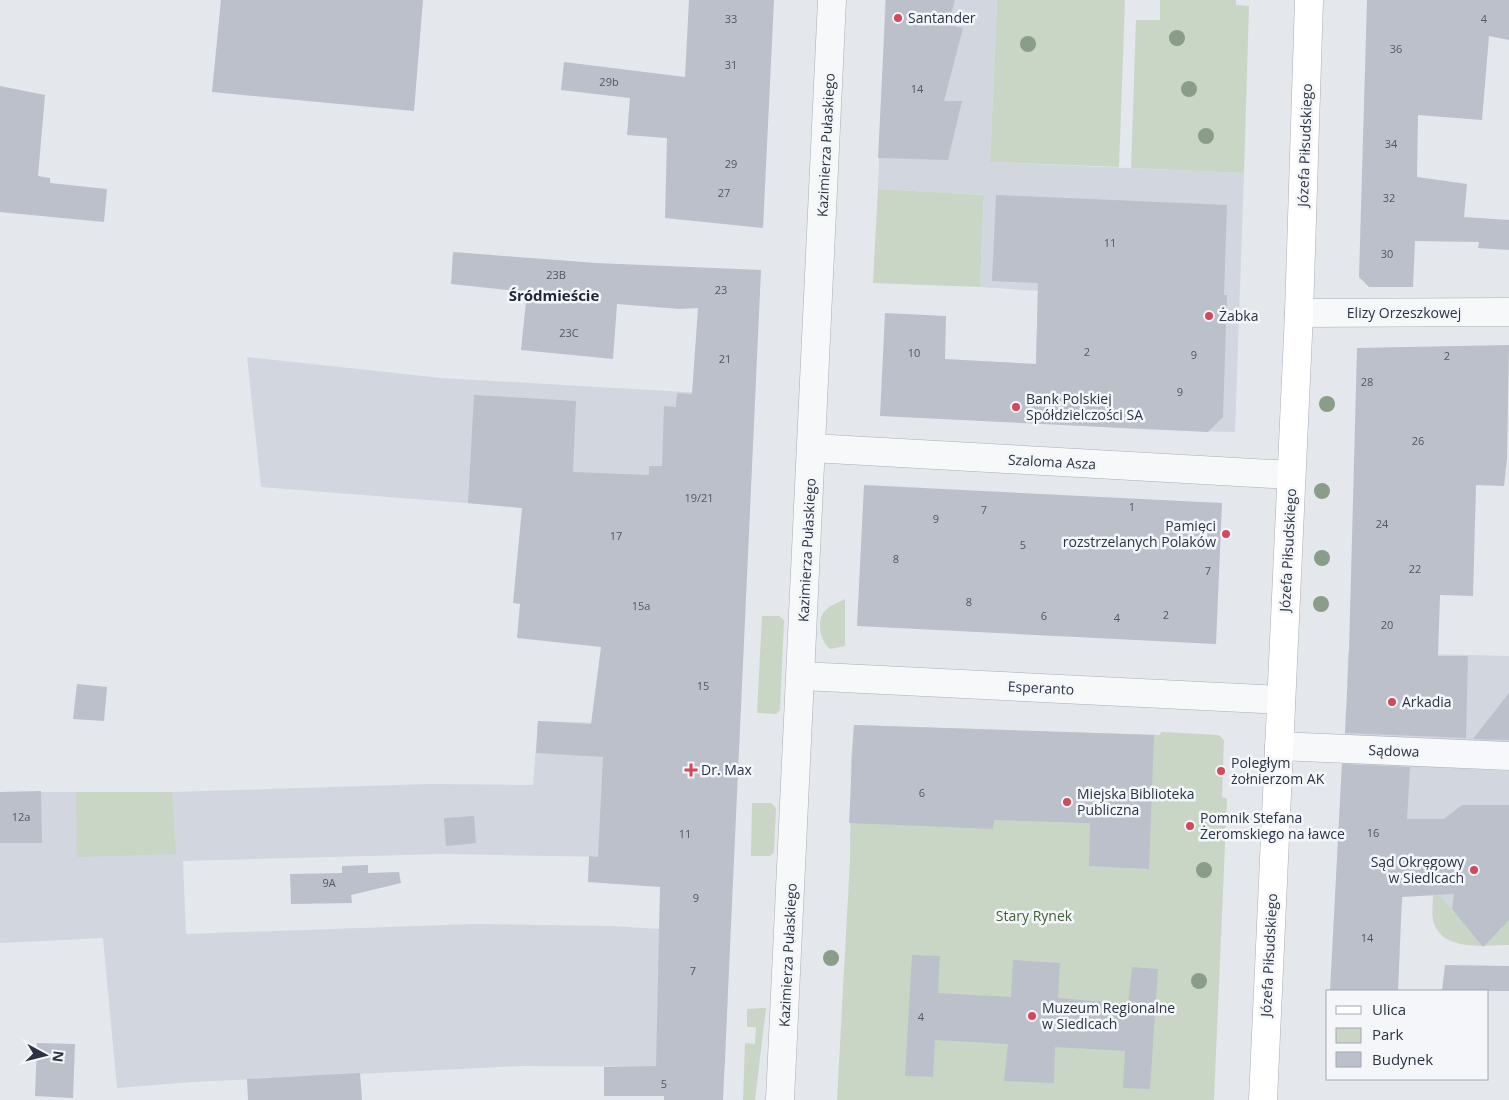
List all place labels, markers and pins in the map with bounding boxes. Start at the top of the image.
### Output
place label: Santander [908,8,976,27]
marker: Santander [892,12,904,24]
place label: Żabka [1219,306,1259,325]
marker: Żabka [1203,310,1215,322]
place label: Bank Polskiej Spółdzielczości SA [1026,389,1143,424]
marker: Bank Polskiej Spółdzielczości SA [1010,401,1022,413]
place label: Pamięci rozstrzelanych Polaków [1063,516,1216,551]
marker: Pamięci rozstrzelanych Polaków [1220,528,1232,540]
place label: Arkadia [1402,692,1452,711]
marker: Arkadia [1386,696,1398,708]
place label: Poległym żołnierzom AK [1231,753,1325,788]
place label: Dr. Max [701,760,753,779]
marker: Dr. Max [685,764,697,776]
marker: Poległym żołnierzom AK [1215,765,1227,777]
place label: Miejska Biblioteka Publiczna [1077,784,1195,819]
marker: Miejska Biblioteka Publiczna [1061,796,1073,808]
place label: Pomnik Stefana Żeromskiego na ławce [1200,808,1345,843]
marker: Pomnik Stefana Żeromskiego na ławce [1184,820,1196,832]
place label: Sąd Okręgowy w Siedlcach [1371,852,1465,887]
marker: Sąd Okręgowy w Siedlcach [1468,864,1480,876]
place label: Muzeum Regionalne w Siedlcach [1042,998,1175,1033]
marker: Muzeum Regionalne w Siedlcach [1026,1010,1038,1022]

